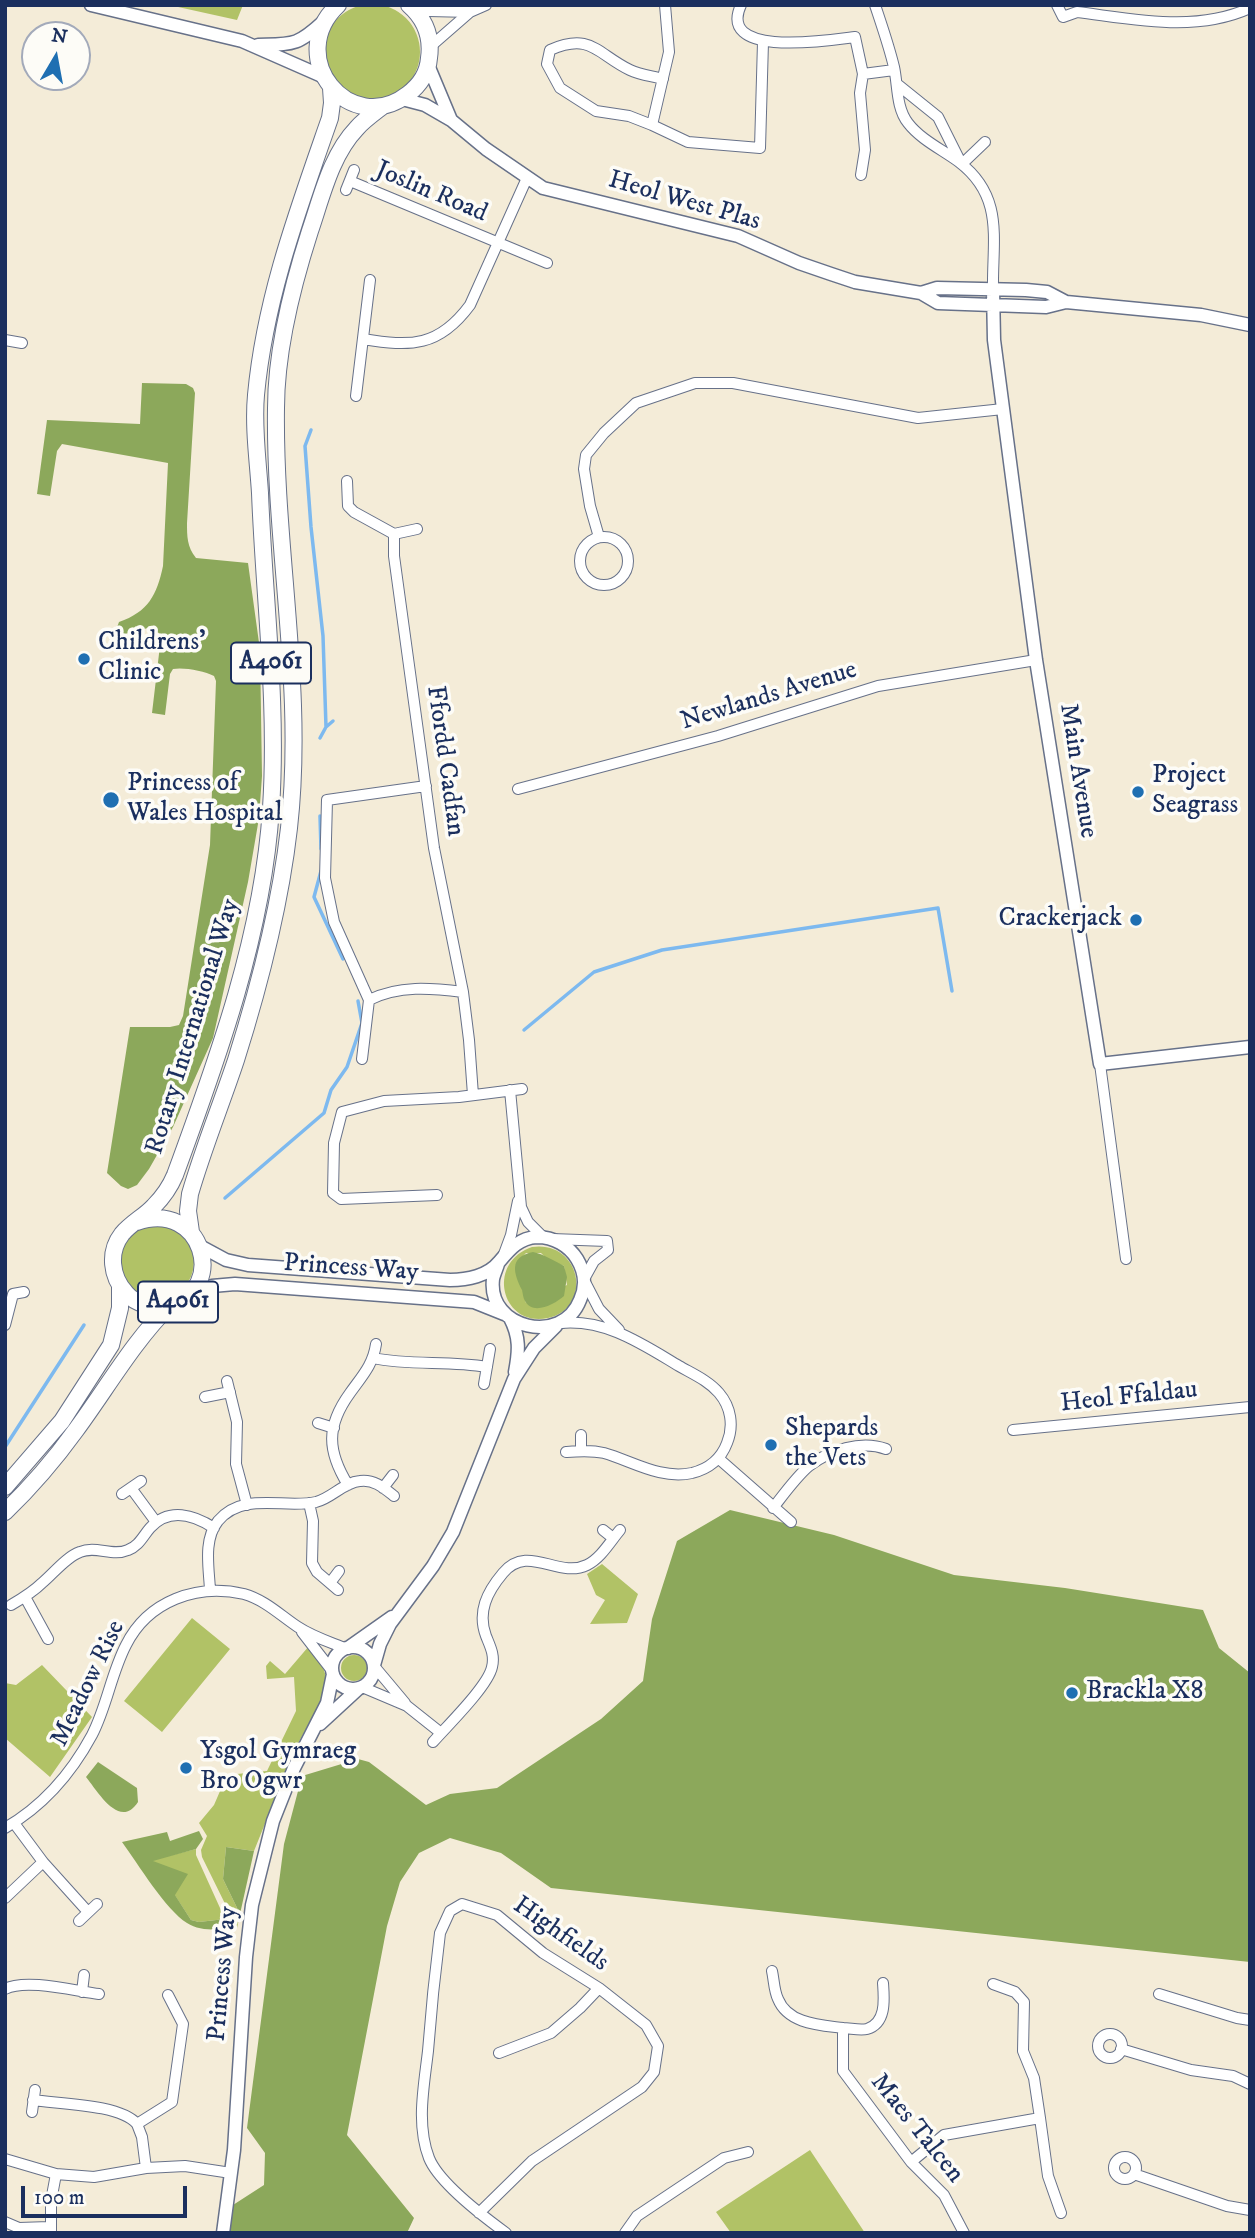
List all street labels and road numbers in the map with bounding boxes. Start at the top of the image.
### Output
street label: Joslin Road [370,155,492,231]
street label: Heol West Plas [604,165,764,239]
road number: A4061 [231,642,311,684]
street label: Newlands Avenue [677,655,861,739]
street label: Ffordd Cadfan [418,684,470,838]
street label: Main Avenue [1051,702,1103,840]
street label: Rotary International Way [140,895,248,1159]
street label: Princess Way [282,1249,420,1289]
road number: A4061 [138,1282,218,1322]
street label: Heol Ffaldau [1059,1375,1199,1421]
street label: Meadow Rise [45,1616,133,1752]
street label: Highfields [506,1891,614,1979]
street label: Princess Way [203,1905,245,2043]
street label: Maes Talcen [862,2068,970,2190]

